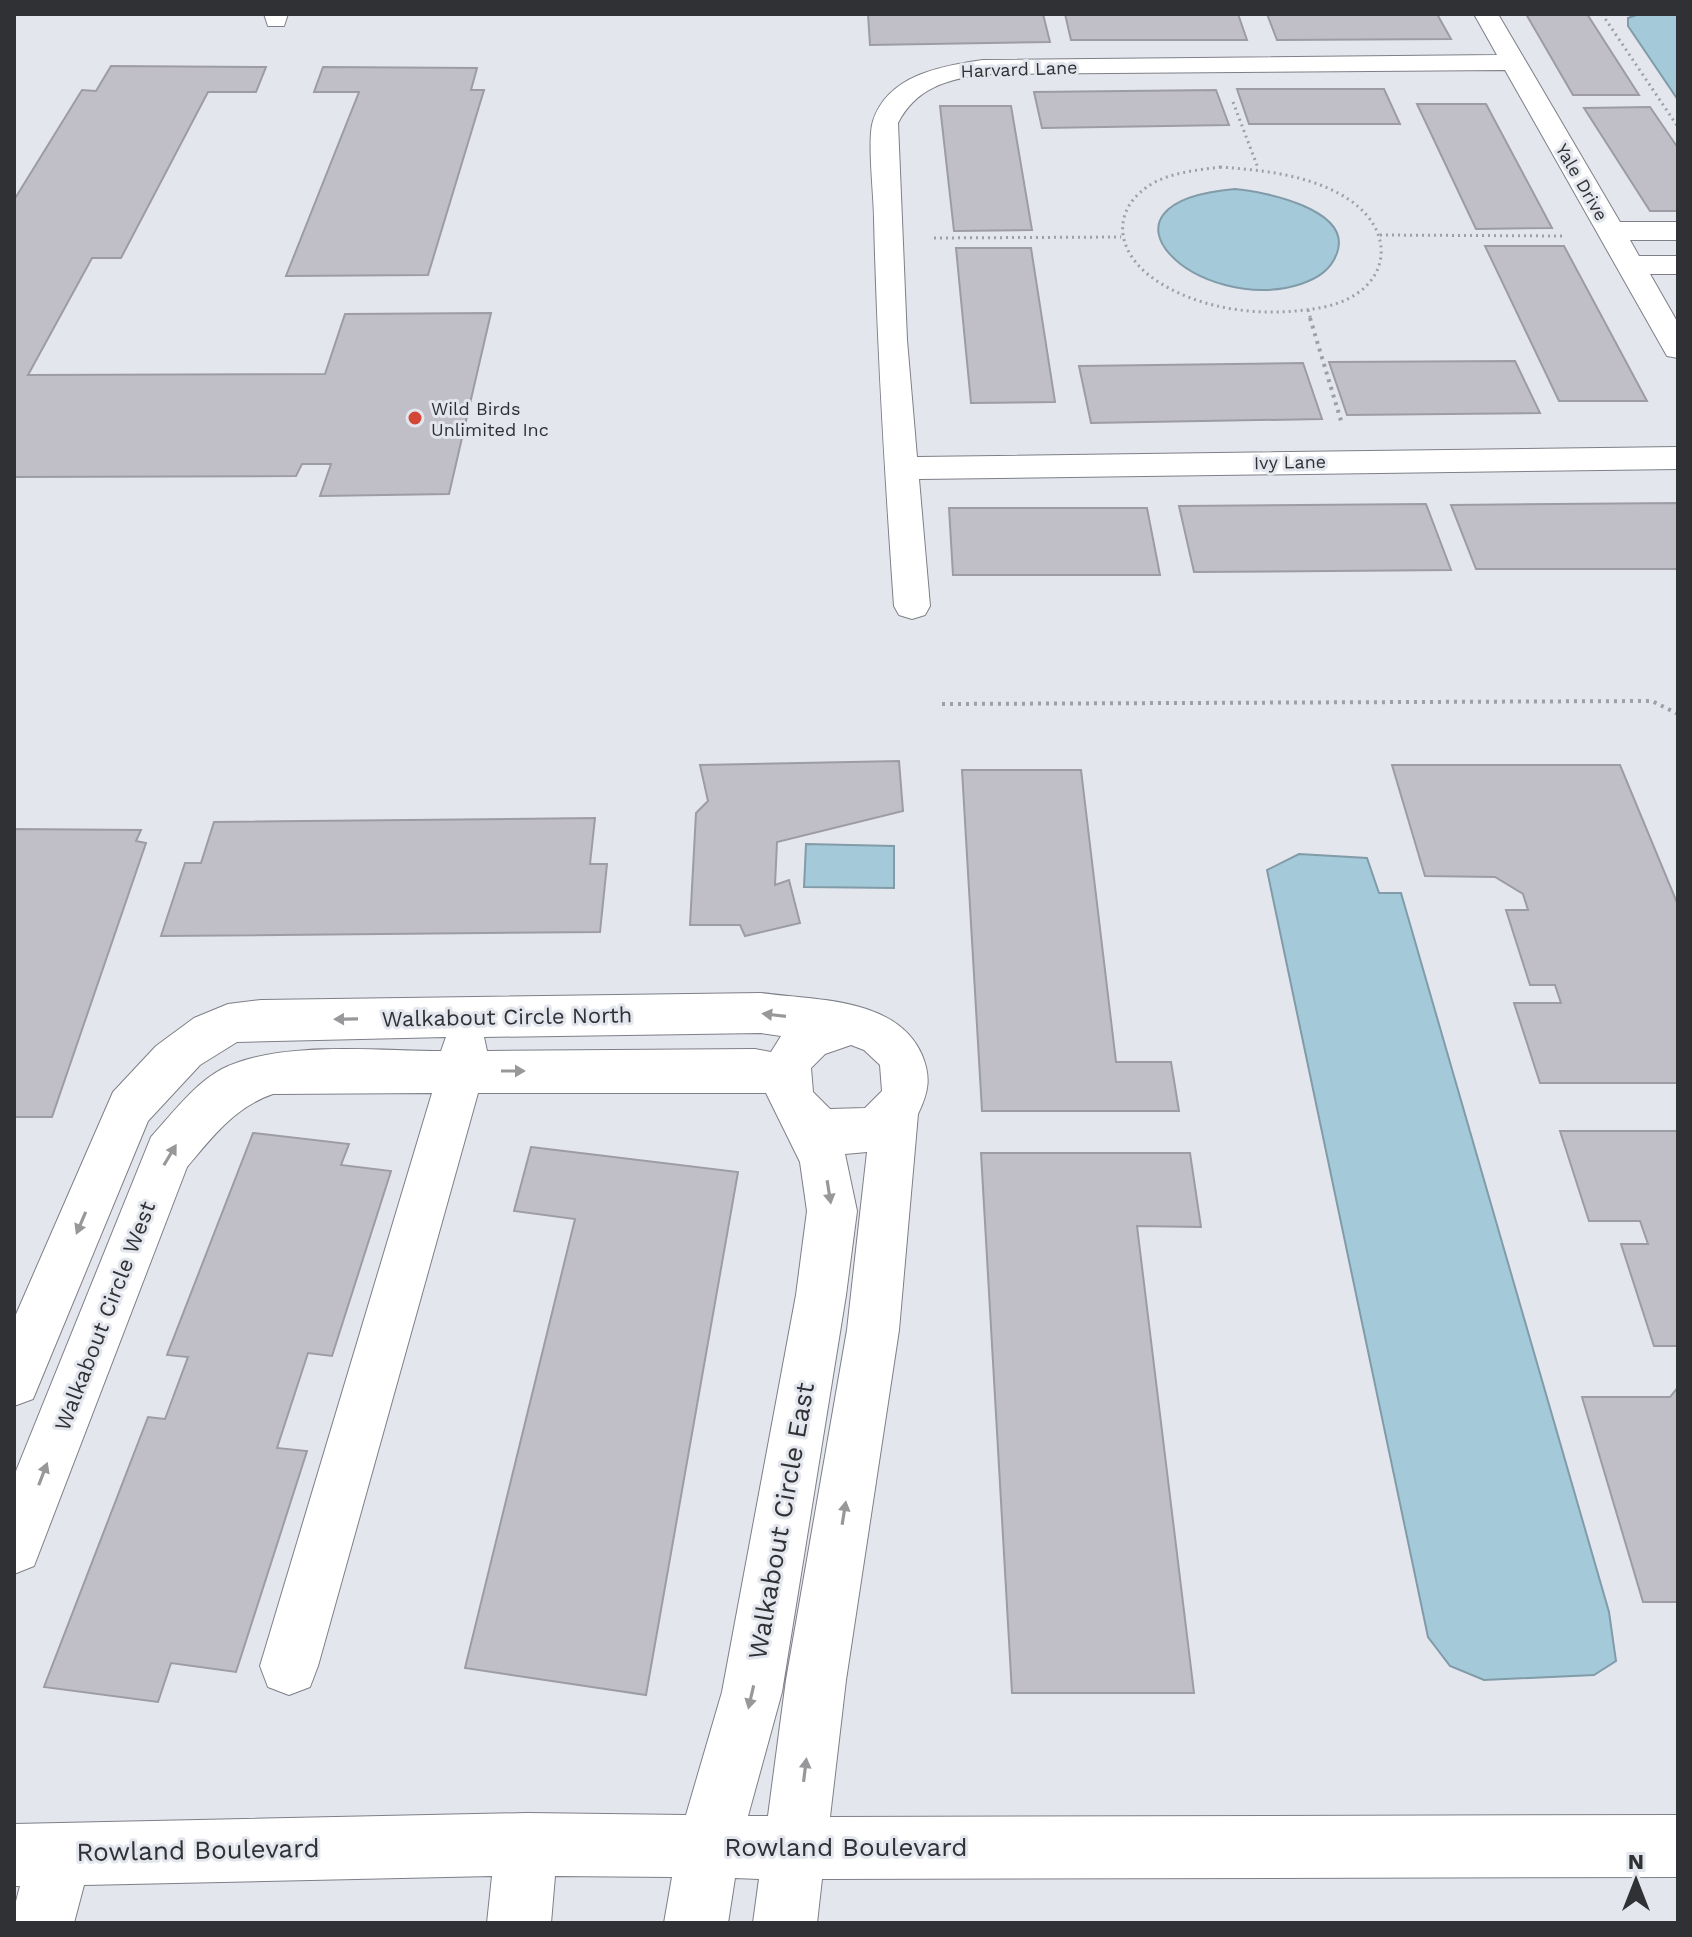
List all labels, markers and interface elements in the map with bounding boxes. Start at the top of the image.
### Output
street label: Harvard Lane [960,56,1078,82]
street label: Yale Drive [1551,140,1613,224]
place label: Wild Birds Unlimited Inc [431,398,549,440]
marker: Wild Birds Unlimited Inc [406,409,424,427]
street label: Ivy Lane [1254,451,1326,473]
street label: Walkabout Circle North [382,1002,632,1032]
one-way arrow [761,1008,786,1021]
one-way arrow [333,1013,358,1025]
one-way arrow [501,1065,526,1077]
one-way arrow [163,1144,177,1166]
one-way arrow [823,1180,836,1205]
street label: Walkabout Circle West [50,1198,160,1434]
one-way arrow [74,1211,87,1234]
street label: Walkabout Circle East [742,1380,820,1662]
one-way arrow [36,1462,49,1486]
one-way arrow [838,1500,851,1525]
one-way arrow [744,1684,756,1709]
one-way arrow [798,1757,811,1782]
street label: Rowland Boulevard [724,1832,968,1862]
street label: Rowland Boulevard [76,1833,320,1867]
north arrow [1596,1841,1676,1921]
text: N [1628,1849,1644,1874]

